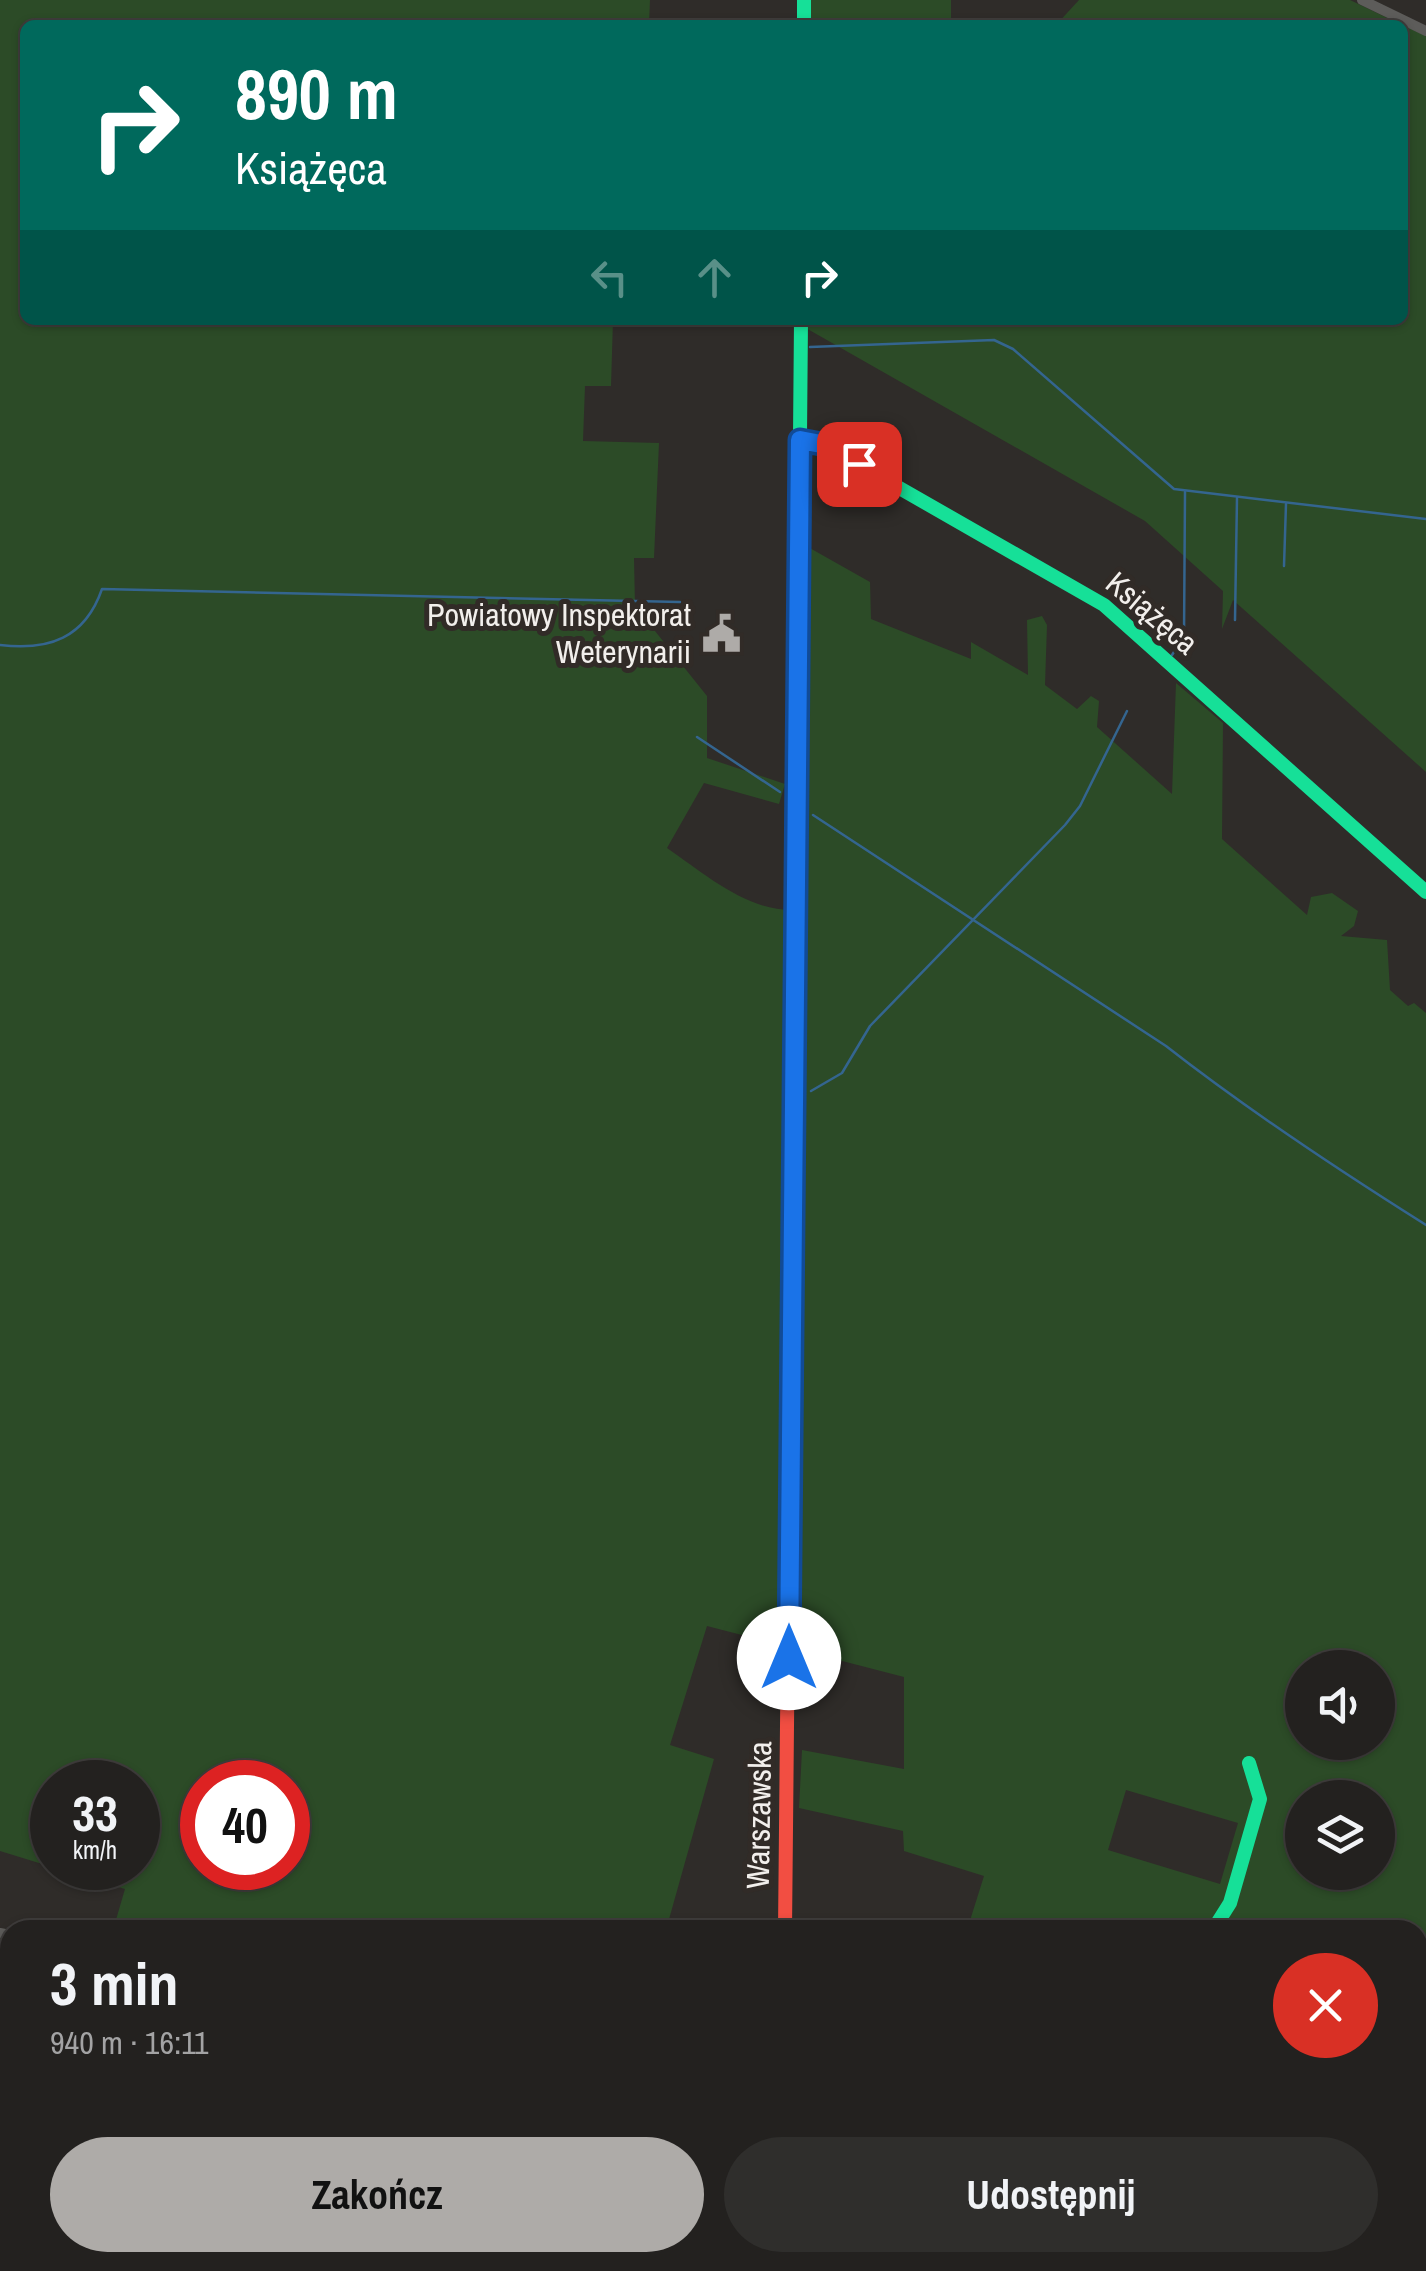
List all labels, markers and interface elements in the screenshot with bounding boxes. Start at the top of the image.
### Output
text: 890 m [235,47,398,141]
icon: right [70,60,200,190]
text: Książęca [235,137,387,198]
icon: left [582,250,637,305]
icon: ahead [687,250,742,305]
icon: right [792,250,847,305]
pin [817,422,902,507]
icon: arrive [832,437,887,492]
street label: Książęca [1097,561,1208,664]
place label: Powiatowy Inspektorat Weterynarii [427,593,691,673]
public building icon: Powiatowy Inspektorat Weterynarii [700,612,742,654]
position arrow [737,1606,841,1710]
map controls [1285,1650,1395,1890]
button: sound [1285,1650,1395,1760]
street label: Warszawska [736,1740,781,1889]
speed limit sign: 40 [180,1760,310,1890]
text: 33 [72,1779,118,1847]
button: layers [1285,1780,1395,1890]
text: km/h [73,1833,117,1867]
text: 3 min [50,1943,179,2024]
button: close [1273,1953,1378,2058]
text: 940 m · 16:11 [50,2021,209,2064]
button: Zakończ [50,2137,704,2252]
button: Udostępnij [724,2137,1378,2252]

